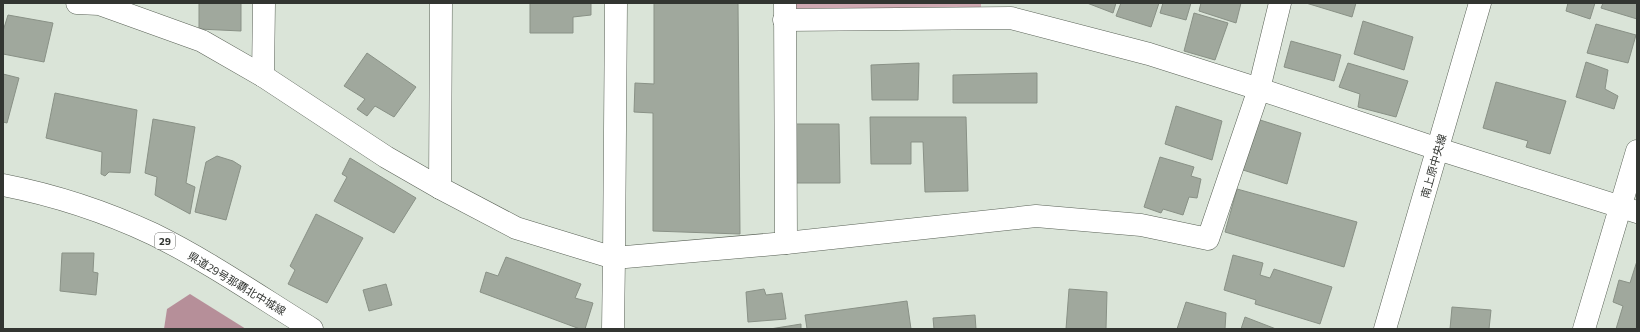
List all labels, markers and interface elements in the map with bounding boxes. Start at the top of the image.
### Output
street label: 南上原中央線 [1418,132,1448,200]
road number: 29 [155,233,175,249]
street label: 県道29号那覇北中城線 [186,249,288,317]

